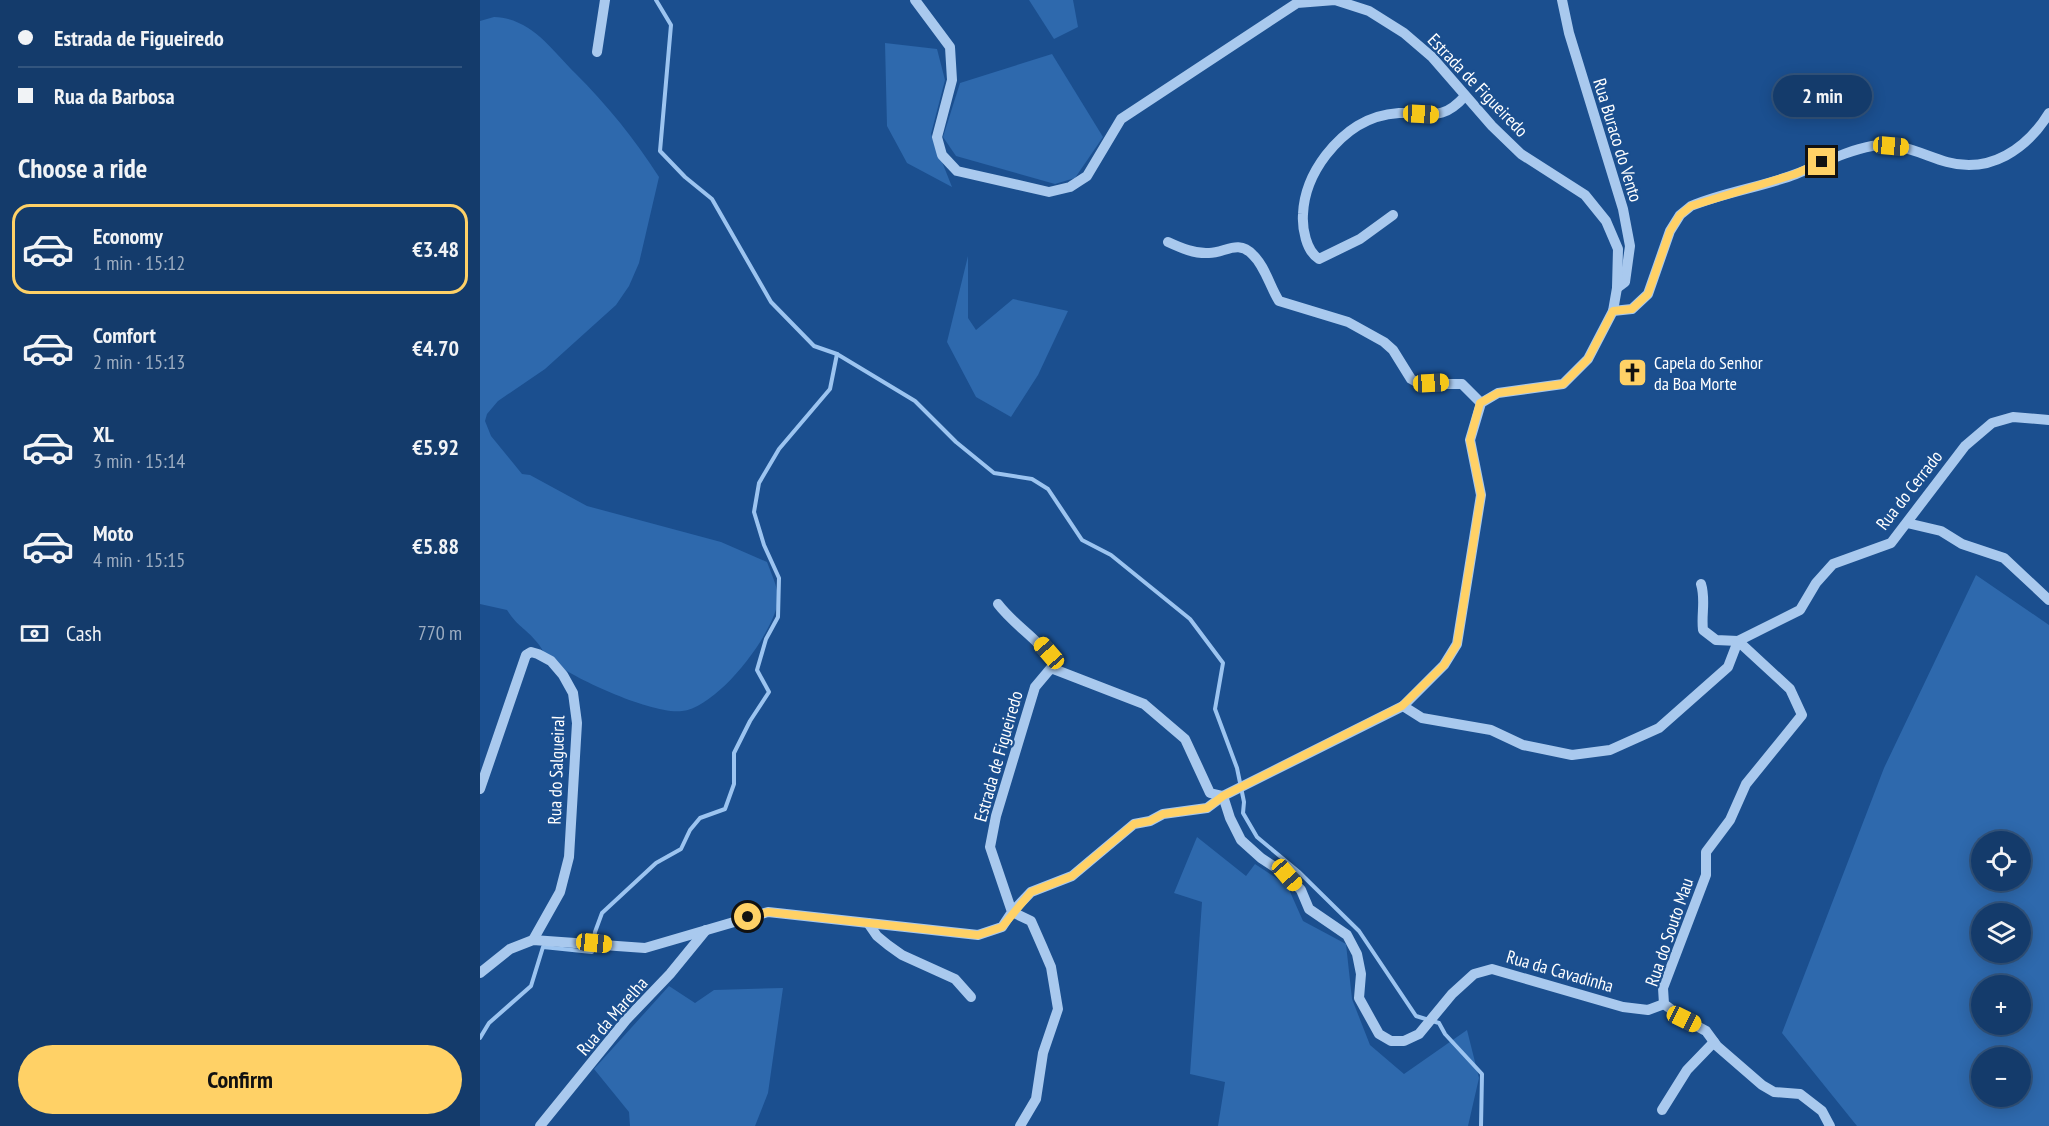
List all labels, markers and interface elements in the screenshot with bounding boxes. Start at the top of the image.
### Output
text: Estrada de Figueiredo [54,24,224,52]
street label: Estrada de Figueiredo [1423,28,1533,142]
street label: Rua Buraco do Vento [1588,75,1648,205]
callout: 2 min [1772,75,1872,117]
text: Rua da Barbosa [54,82,175,110]
text: 2 min [1802,83,1843,109]
car [1403,104,1439,124]
car [1872,135,1910,157]
route end [1808,148,1835,175]
text: Choose a ride [18,151,147,185]
icon: car [21,222,75,276]
text: Economy [93,222,163,250]
text: €3.48 [412,235,459,263]
text: 1 min · 15:12 [93,250,185,276]
icon: car [21,321,75,375]
text: Comfort [93,321,156,349]
text: €4.70 [412,334,459,362]
text: 2 min · 15:13 [93,349,185,375]
place label: Capela do Senhor da Boa Morte [1654,351,1763,395]
church icon: Capela do Senhor da Boa Morte [1617,356,1649,388]
car [1413,373,1449,393]
icon: car [21,420,75,474]
text: XL [93,420,114,448]
text: €5.92 [412,433,459,461]
street label: Rua do Cerrado [1871,445,1947,534]
text: 3 min · 15:14 [93,448,185,474]
icon: car [21,519,75,573]
text: Moto [93,519,134,547]
text: €5.88 [412,532,459,560]
text: 4 min · 15:15 [93,547,185,573]
icon: cash [18,617,51,650]
text: Cash [66,619,102,647]
text: 770 m [418,620,462,646]
car [1030,634,1068,672]
street label: Estrada de Figueiredo [968,688,1028,824]
street label: Rua do Salgueiral [543,714,569,825]
map controls [1971,831,2031,1107]
button: locate [1971,831,2031,891]
car [1268,856,1306,894]
street label: Rua do Souto Mau [1640,875,1698,989]
route start [734,903,761,930]
button: layers [1971,903,2031,963]
car [575,932,613,954]
street label: Rua da Cavadinha [1504,945,1616,997]
street label: Rua da Marelha [572,972,652,1060]
button: + [1971,975,2031,1035]
car [1664,1003,1704,1035]
button: Confirm [18,1045,462,1114]
button: − [1971,1047,2031,1107]

